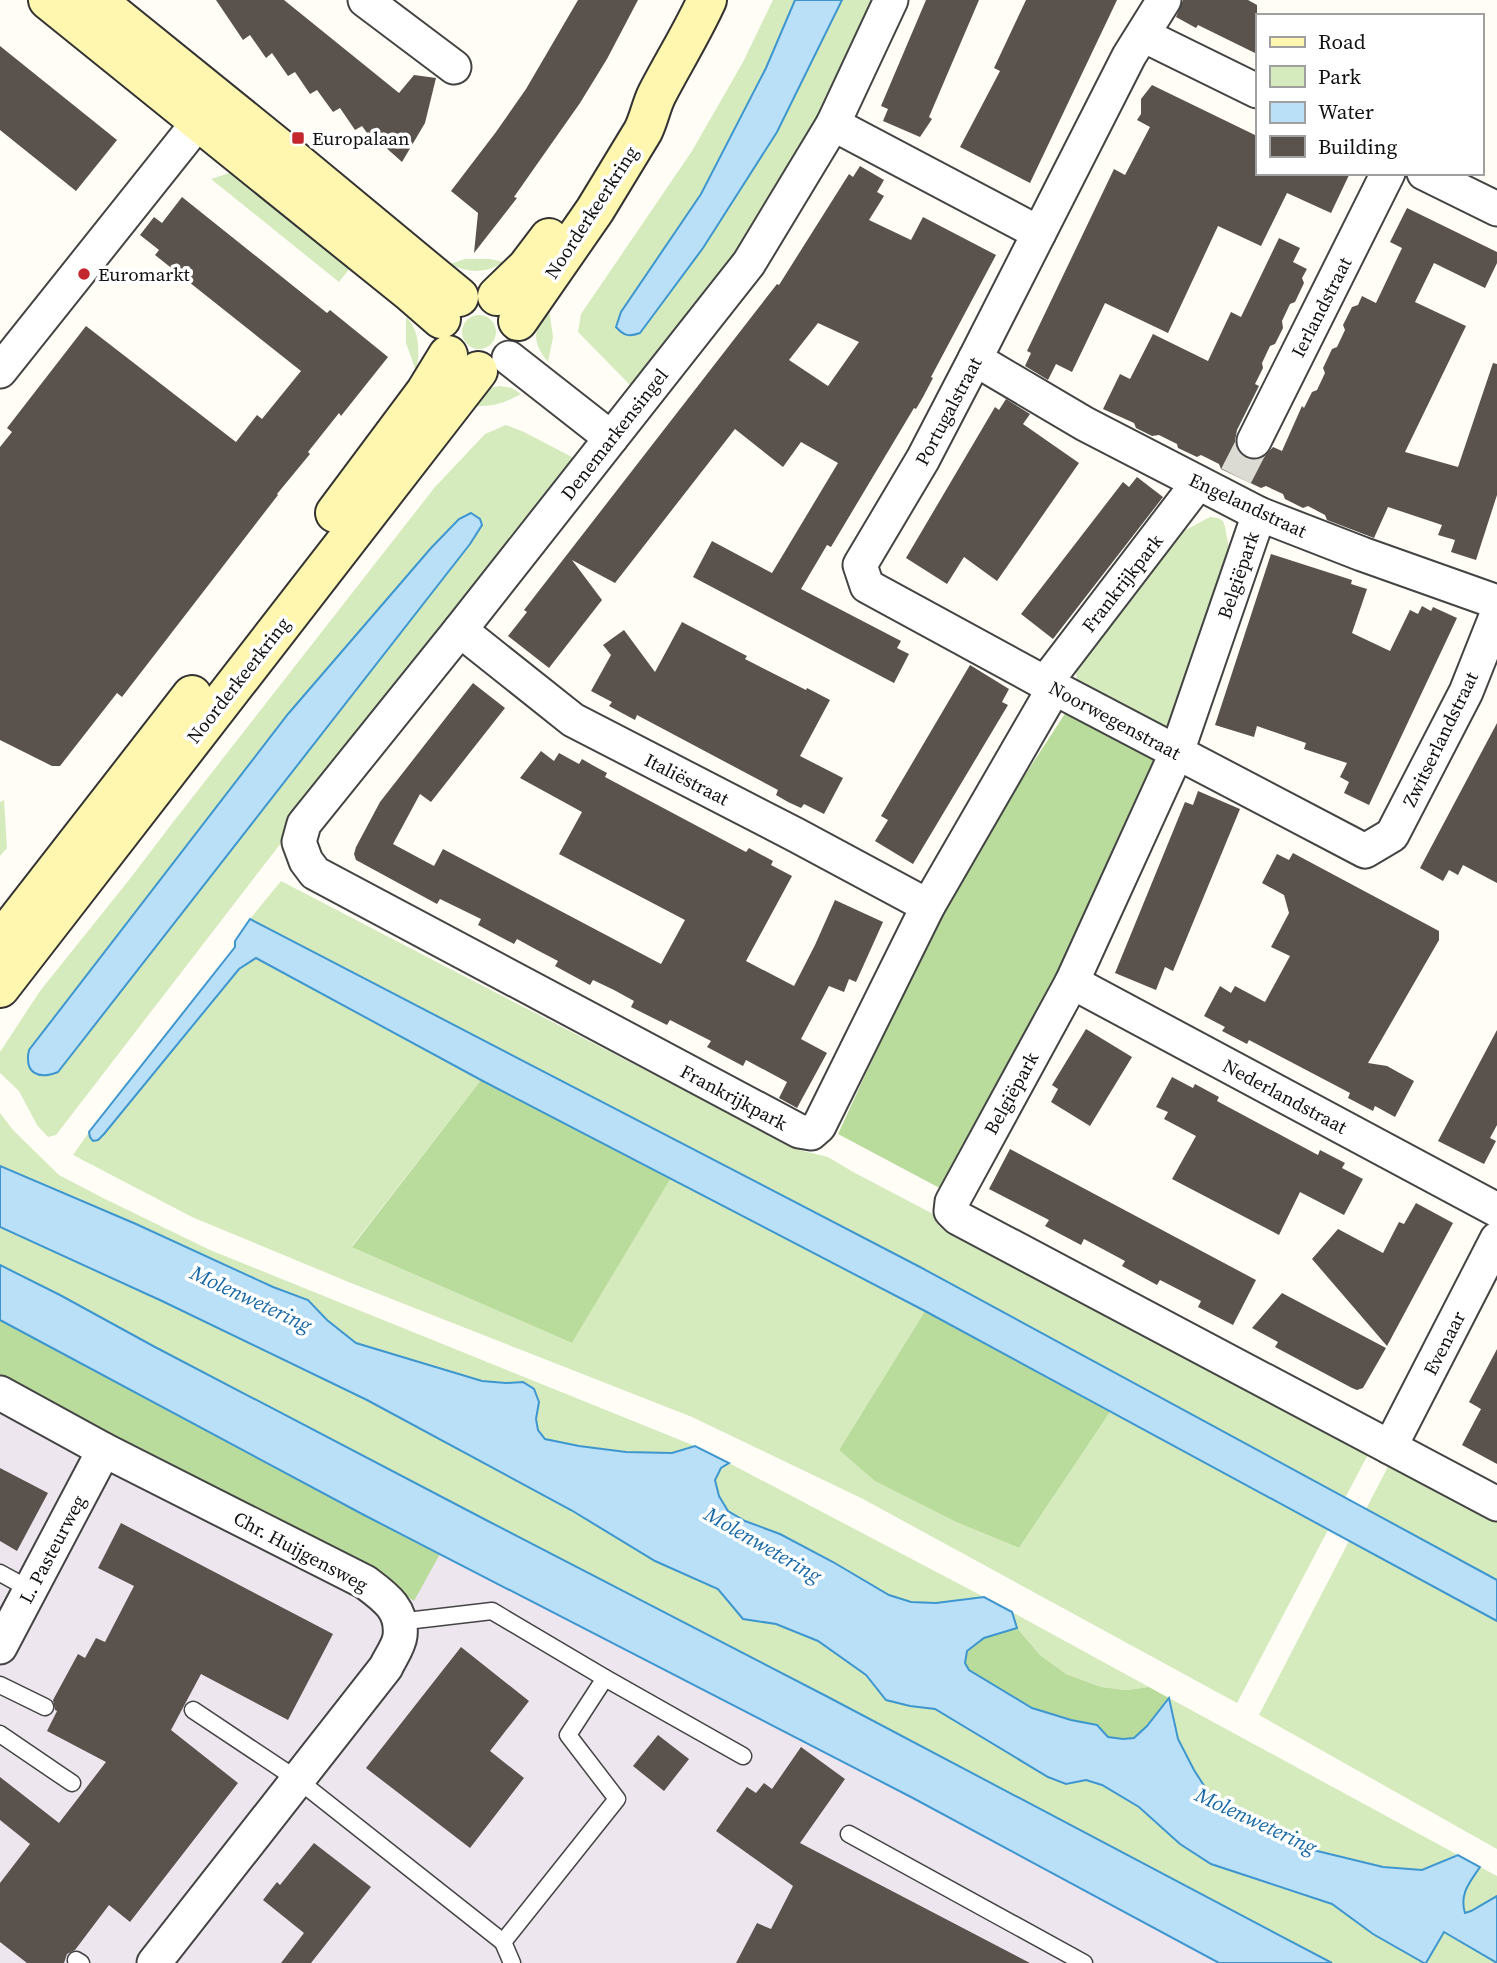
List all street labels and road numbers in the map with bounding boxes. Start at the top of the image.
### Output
street label: Noorderkeerkring [538,140,644,283]
street label: Ierlandstraat [1285,252,1358,362]
street label: Portugalstraat [909,352,988,470]
street label: Denemarkensingel [554,363,674,505]
street label: Engelandstraat [1185,466,1312,544]
street label: Belgiëpark [1211,527,1265,622]
street label: Frankrijkpark [1075,528,1169,637]
street label: Noorderkeerkring [181,611,296,748]
street label: Zwitserlandstraat [1396,666,1484,811]
street label: Noorwegenstraat [1045,674,1186,766]
street label: Italiëstraat [640,747,734,812]
street label: Belgiëpark [978,1046,1045,1139]
street label: Nederlandstraat [1218,1052,1352,1140]
street label: Frankrijkpark [676,1058,793,1136]
street label: Evenaar [1417,1306,1471,1380]
street label: L. Pasteurweg [12,1490,92,1608]
street label: Chr. Huijgensweg [229,1505,373,1598]

